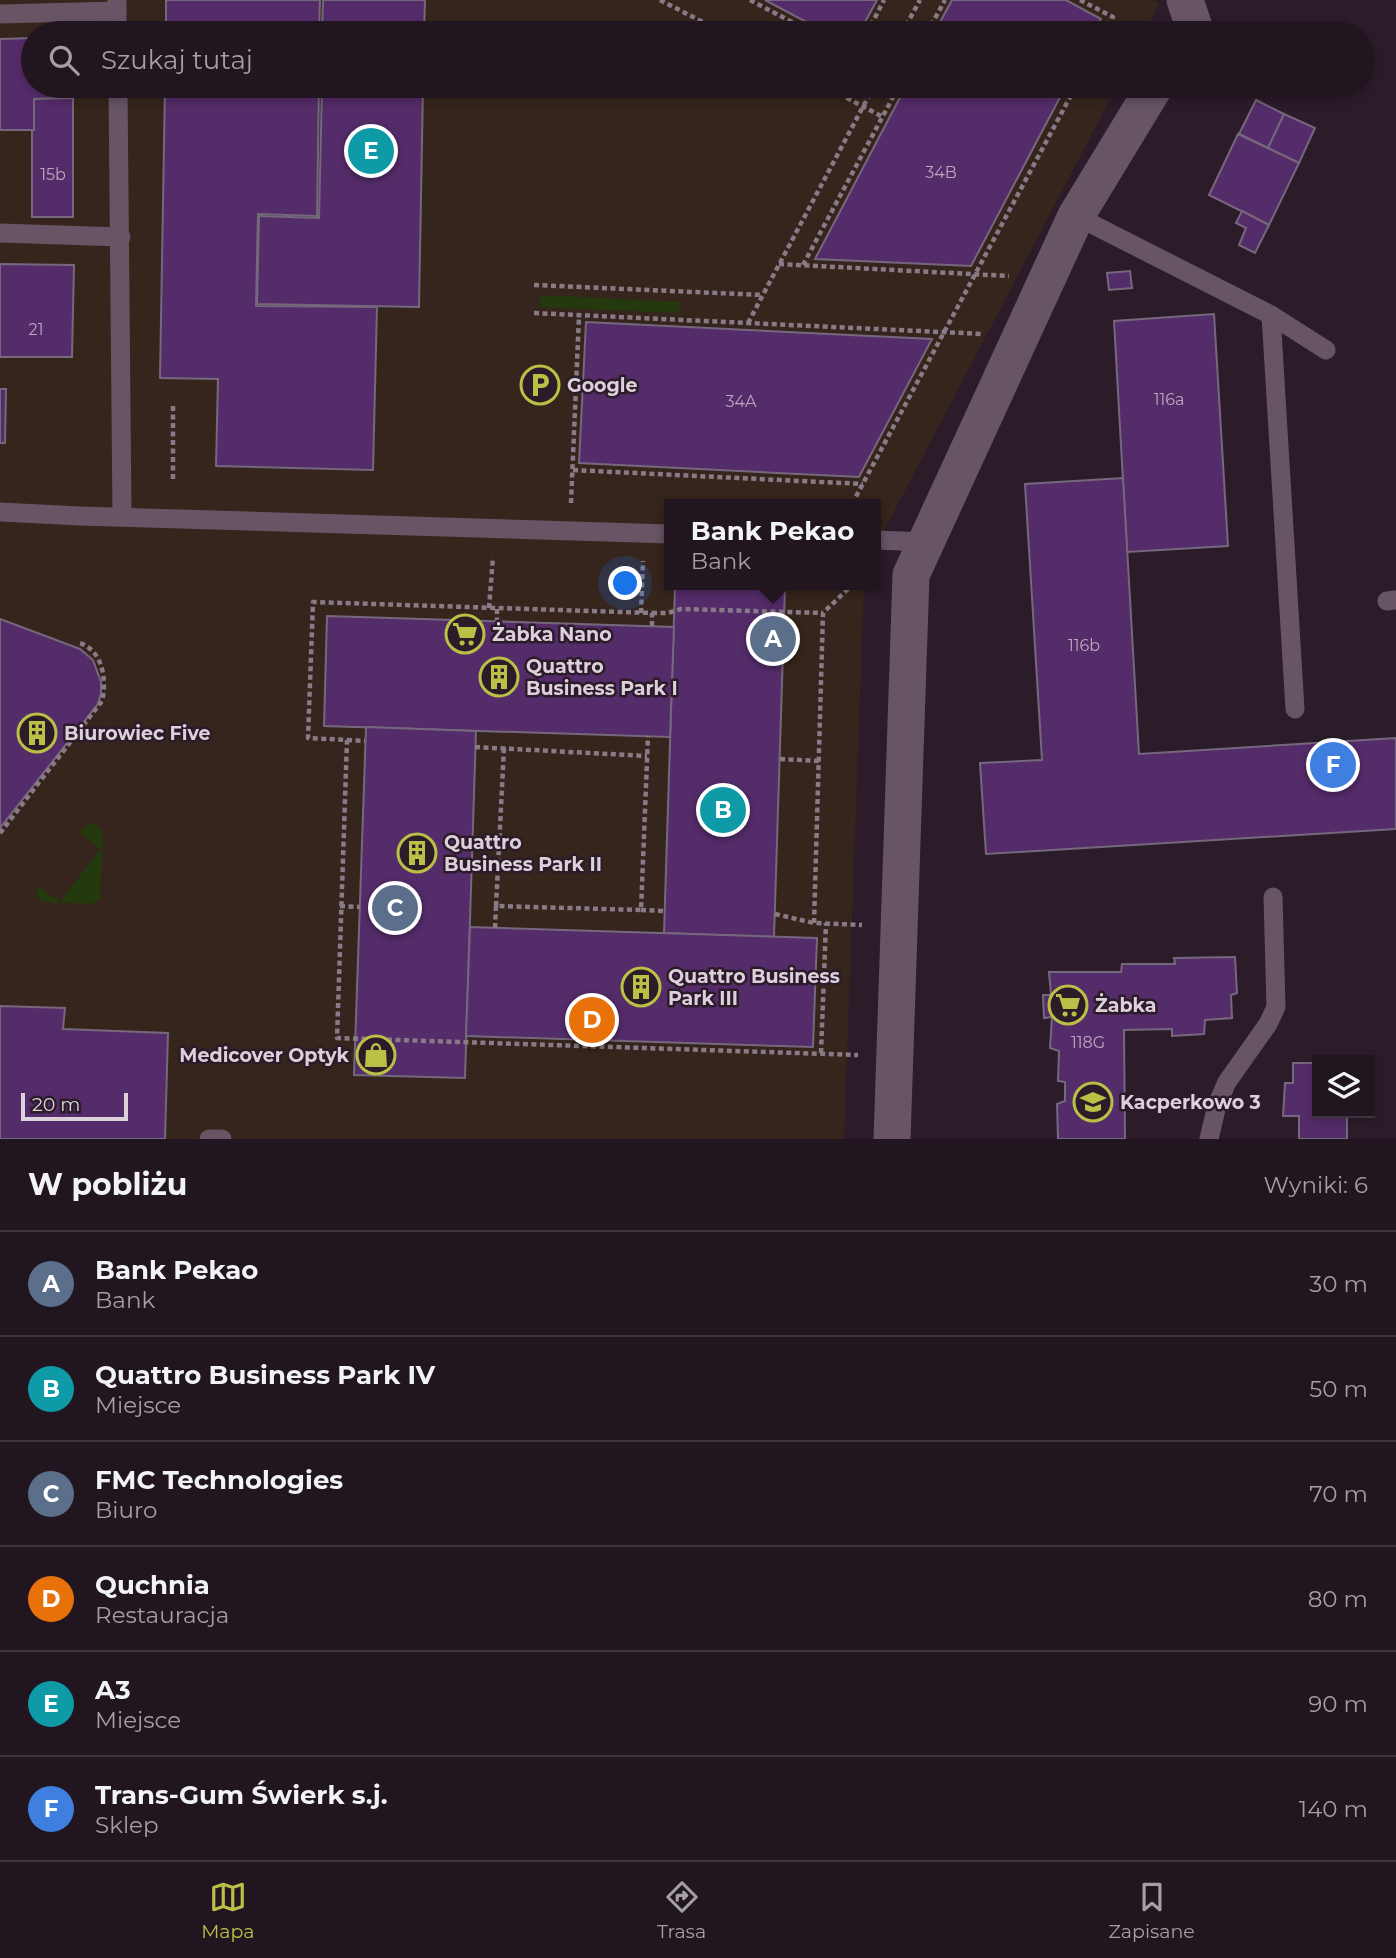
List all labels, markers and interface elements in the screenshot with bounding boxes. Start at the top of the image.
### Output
search box [21,21,1375,98]
icon: search [45,41,83,79]
text: Szukaj tutaj [101,44,253,76]
pin: E [348,125,394,177]
house number: 34B [925,163,957,182]
house number: 15b [40,165,66,184]
house number: 21 [29,320,43,339]
parking icon: Google [519,364,561,406]
place label: Google [567,374,638,397]
house number: 116a [1154,390,1184,409]
house number: 34A [725,392,757,411]
popup [664,499,881,590]
text: Bank Pekao [691,515,854,547]
text: Bank [691,547,751,575]
your location [608,566,642,600]
supermarket icon: Żabka Nano [444,613,486,655]
pin: A [750,613,796,665]
place label: Żabka Nano [492,622,612,646]
house number: 116b [1068,636,1100,655]
place label: Quattro Business Park I [526,655,678,700]
building icon: Quattro Business Park I [478,656,520,698]
building icon: Biurowiec Five [16,712,58,754]
place label: Biurowiec Five [64,722,211,745]
pin: F [1310,739,1356,791]
pin: B [700,784,746,836]
place label: Quattro Business Park II [444,831,602,876]
building icon: Quattro Business Park II [396,832,438,874]
pin: C [372,882,418,934]
place label: Quattro Business Park III [668,965,840,1010]
building icon: Quattro Business Park III [620,966,662,1008]
supermarket icon: Żabka [1047,984,1089,1026]
place label: Żabka [1095,993,1157,1017]
pin: D [569,994,615,1046]
house number: 118G [1071,1033,1105,1052]
shop icon: Medicover Optyk [355,1034,397,1076]
place label: Medicover Optyk [179,1044,350,1067]
map controls [1312,1055,1375,1118]
button: layers [1312,1055,1375,1118]
school or university icon: Kacperkowo 3 [1072,1081,1114,1123]
scale bar [21,1090,128,1122]
place label: Kacperkowo 3 [1120,1091,1261,1114]
text: 20 m [32,1093,80,1116]
text: W pobliżu [28,1166,187,1203]
text: Wyniki: 6 [1263,1171,1368,1199]
text: Bank Pekao [95,1254,258,1286]
text: A [42,1270,60,1298]
text: 30 m [1309,1270,1368,1298]
text: Bank [95,1286,155,1314]
text: Quattro Business Park IV [95,1359,435,1391]
text: B [42,1375,60,1403]
text: 50 m [1309,1375,1368,1403]
text: Miejsce [95,1391,181,1419]
text: FMC Technologies [95,1464,343,1496]
text: C [43,1480,59,1508]
text: 70 m [1309,1480,1368,1508]
text: Biuro [95,1496,157,1524]
text: Quchnia [95,1569,210,1601]
text: D [42,1585,61,1613]
text: 80 m [1308,1585,1368,1613]
text: Restauracja [95,1601,229,1629]
text: A3 [95,1674,131,1706]
text: E [43,1690,59,1718]
text: 90 m [1308,1690,1368,1718]
text: Miejsce [95,1706,181,1734]
text: Trans-Gum Świerk s.j. [95,1779,388,1811]
text: F [44,1795,58,1823]
text: 140 m [1299,1795,1368,1823]
text: Sklep [95,1811,159,1839]
tab: Mapa [201,1878,255,1943]
tab: Trasa [657,1878,706,1943]
tab: Zapisane [1108,1878,1195,1943]

